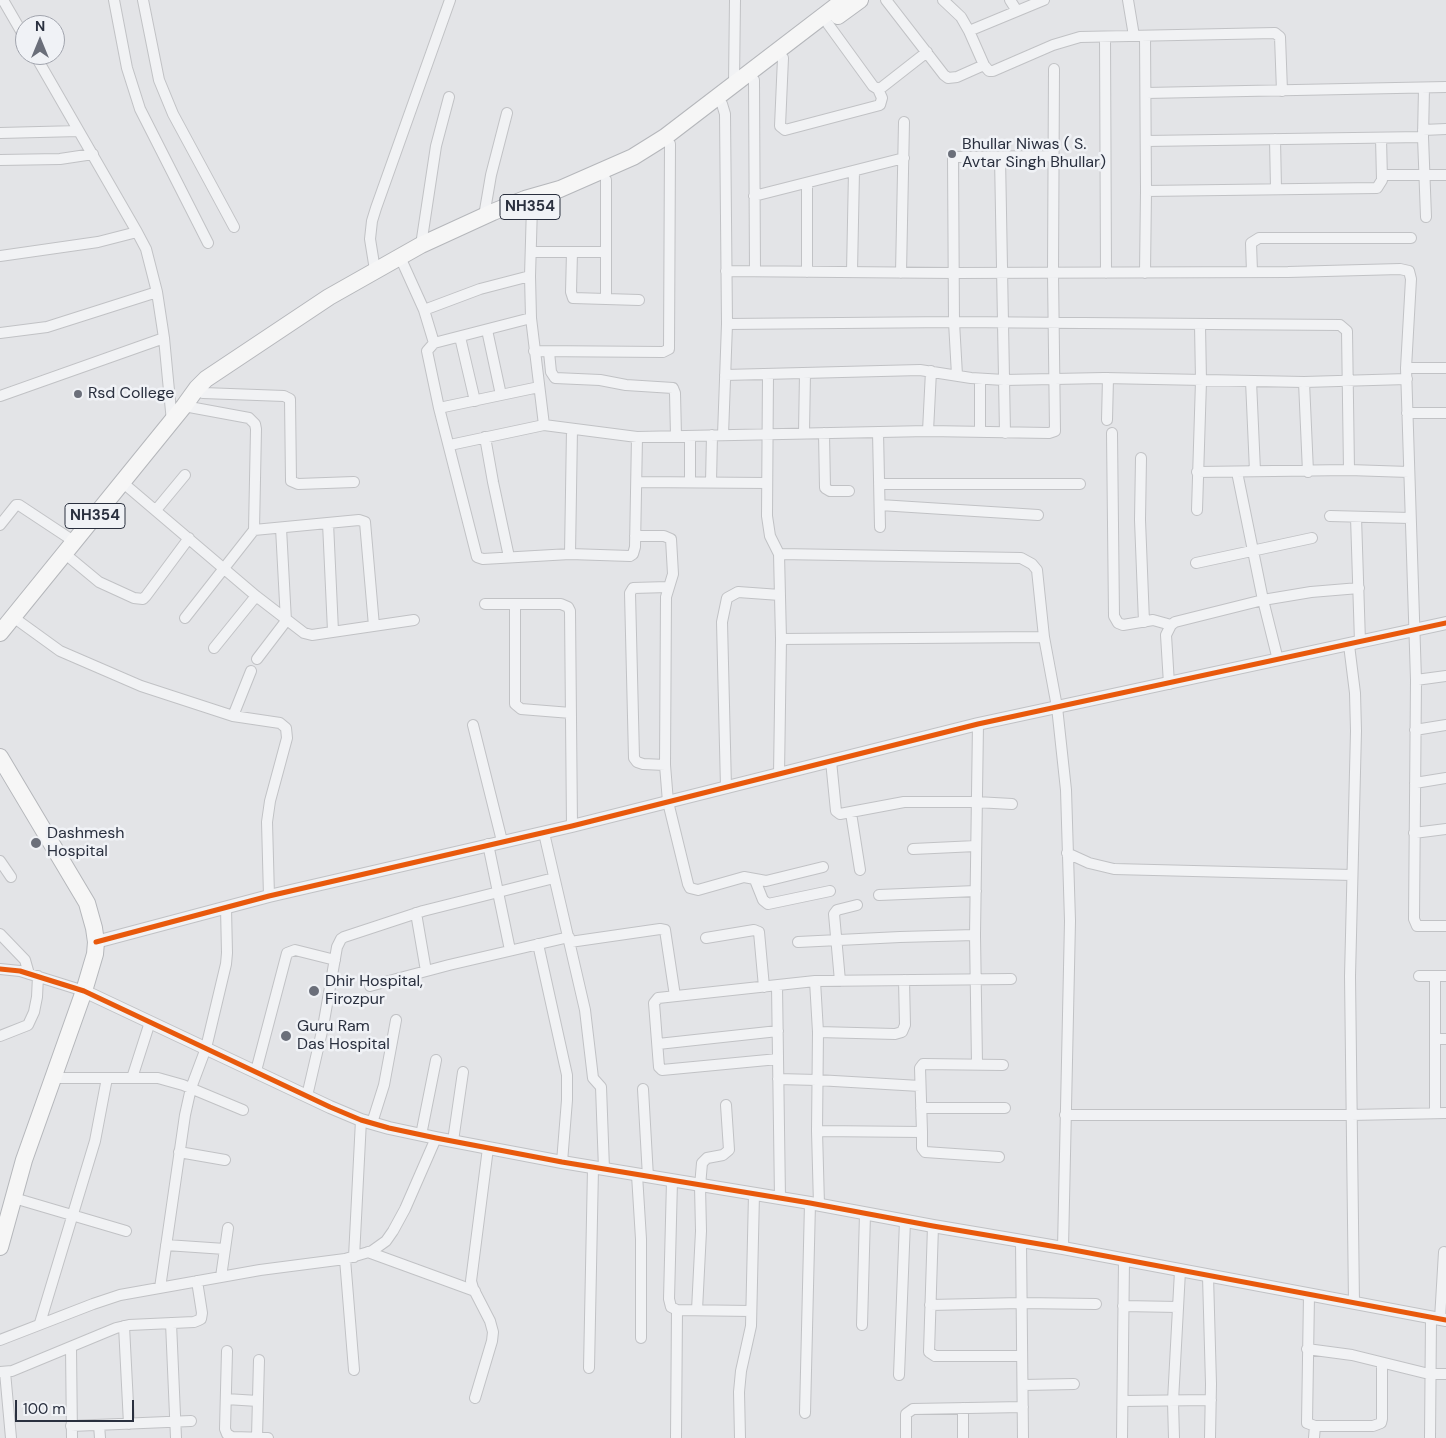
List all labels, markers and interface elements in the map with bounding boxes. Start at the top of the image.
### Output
north arrow [15,15,65,65]
text: N [35,17,45,35]
place label: Bhullar Niwas ( S. Avtar Singh Bhullar) [962,135,1106,173]
marker: Bhullar Niwas ( S. Avtar Singh Bhullar) [946,148,958,160]
road number: NH354 [500,194,560,220]
place label: Rsd College [88,384,174,404]
marker: Rsd College [72,388,84,400]
road number: NH354 [65,504,125,528]
place label: Dashmesh Hospital [47,824,125,862]
marker: Dashmesh Hospital [29,836,43,850]
place label: Dhir Hospital, Firozpur [325,972,423,1010]
marker: Dhir Hospital, Firozpur [307,984,321,998]
place label: Guru Ram Das Hospital [297,1017,390,1055]
marker: Guru Ram Das Hospital [279,1029,293,1043]
scale bar [18,1390,136,1422]
text: 100 m [23,1399,66,1419]

